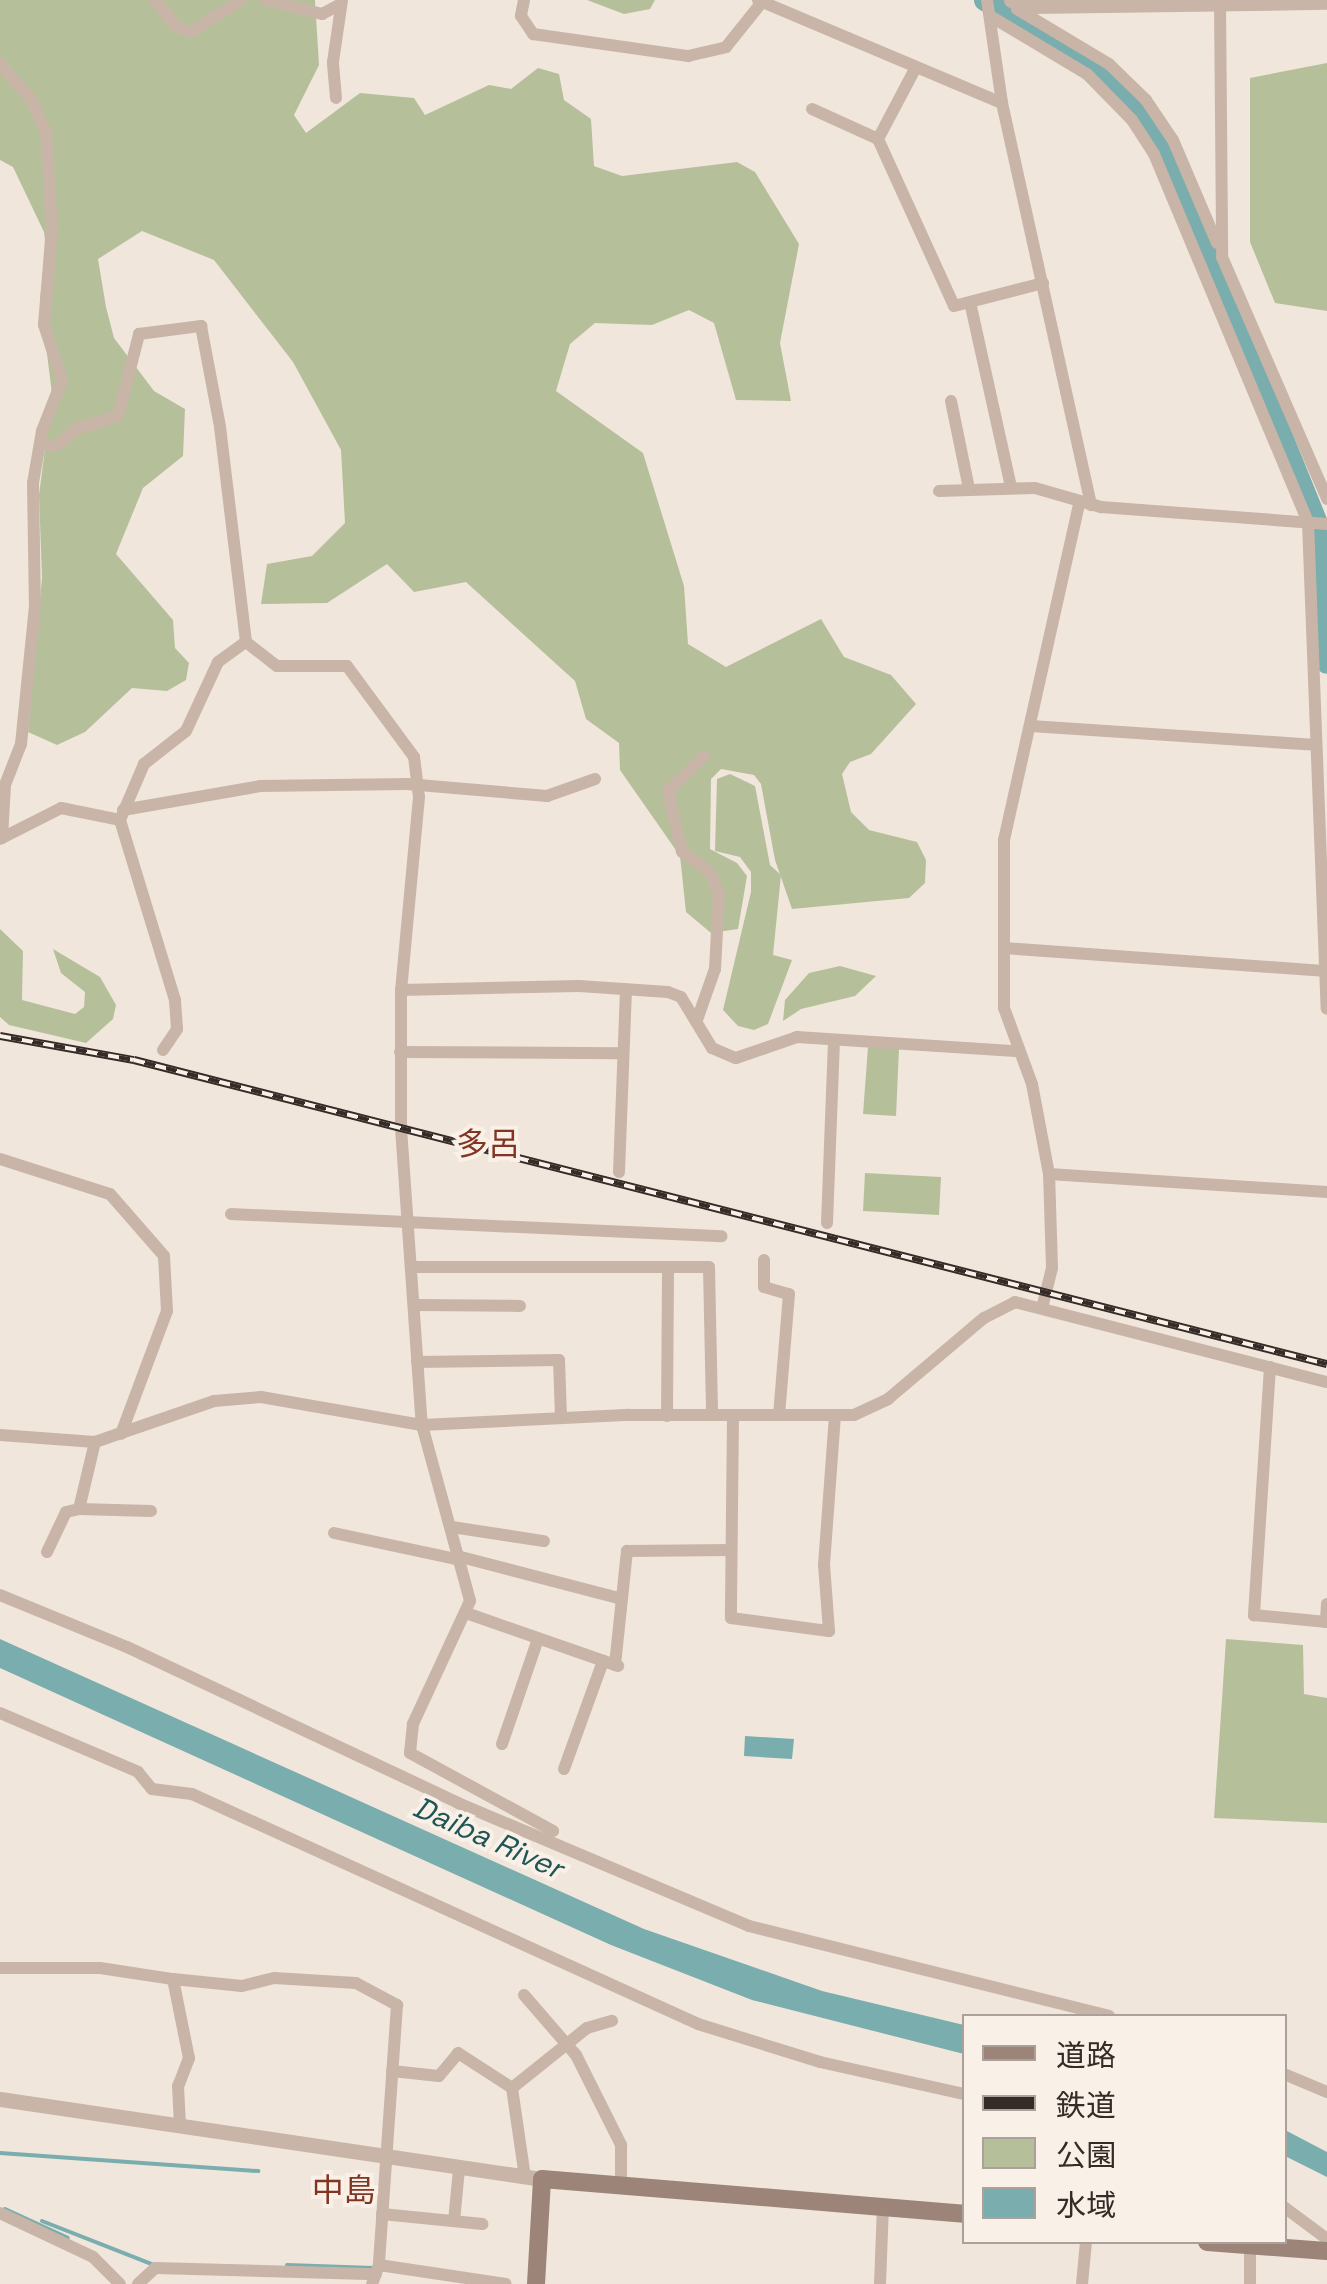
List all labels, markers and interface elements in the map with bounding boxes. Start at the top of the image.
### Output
district label: 多呂 [456,1125,520,1163]
water label: Daiba River [408,1789,568,1887]
legend [962,2014,1287,2244]
text: 道路 [1056,2036,1116,2075]
text: 鉄道 [1056,2086,1116,2125]
text: 公園 [1056,2136,1116,2175]
district label: 中島 [312,2171,376,2209]
text: 水域 [1056,2186,1116,2225]

